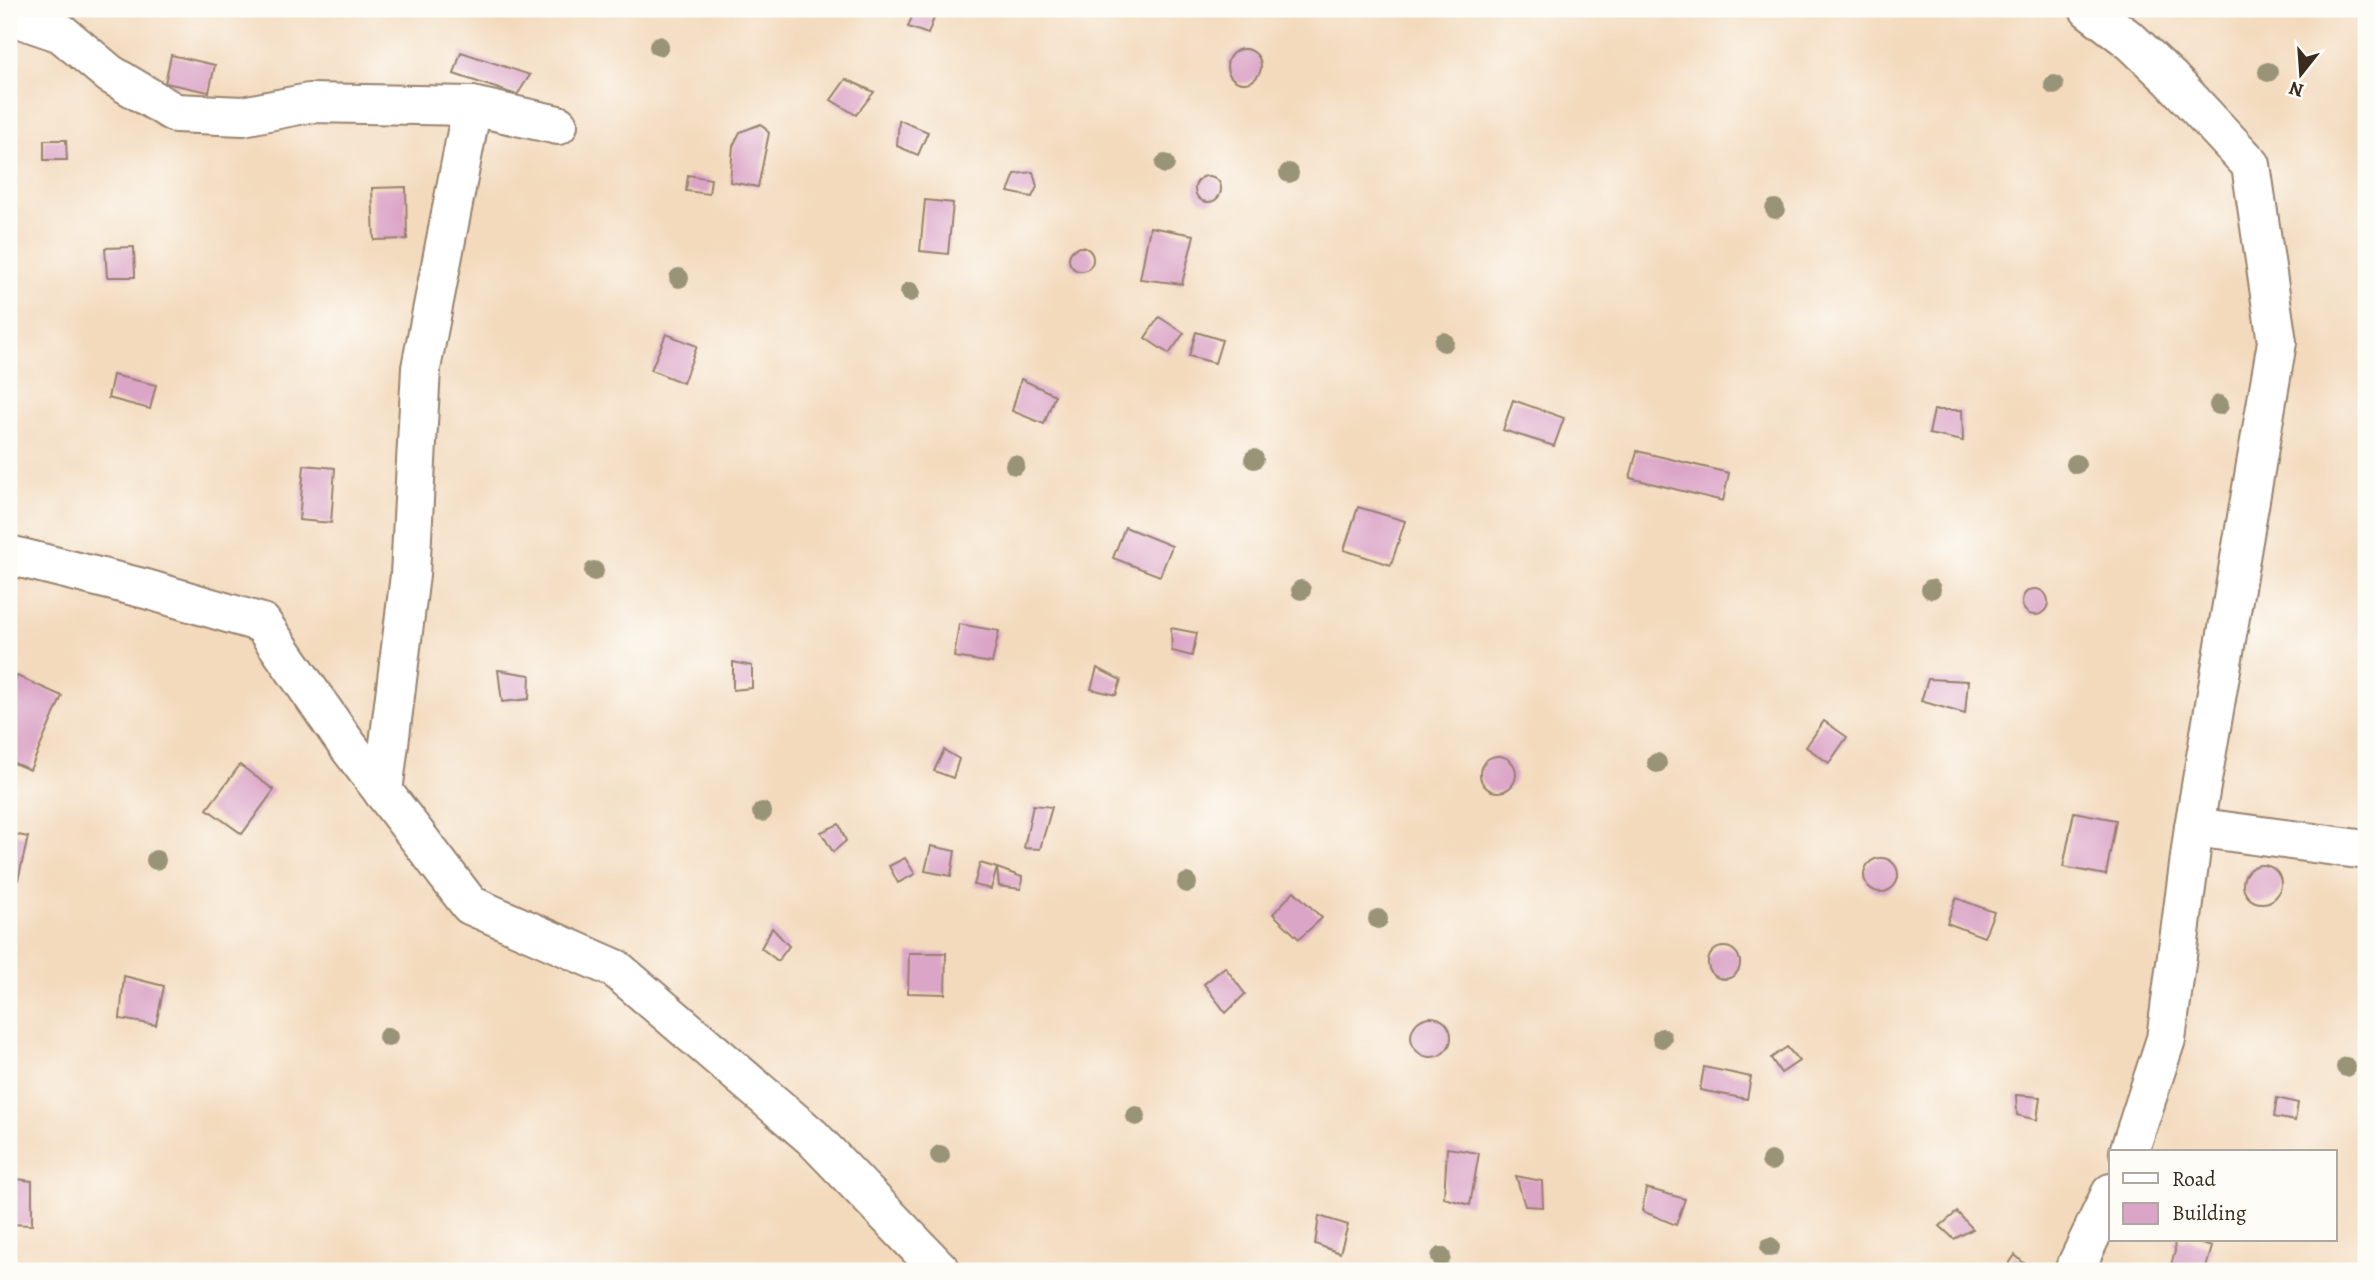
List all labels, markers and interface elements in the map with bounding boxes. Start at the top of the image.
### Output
north arrow [2266,38,2336,108]
text: N [2286,75,2307,104]
legend [2109,1150,2336,1242]
text: Road [2172,1165,2216,1193]
text: Building [2172,1199,2247,1227]

